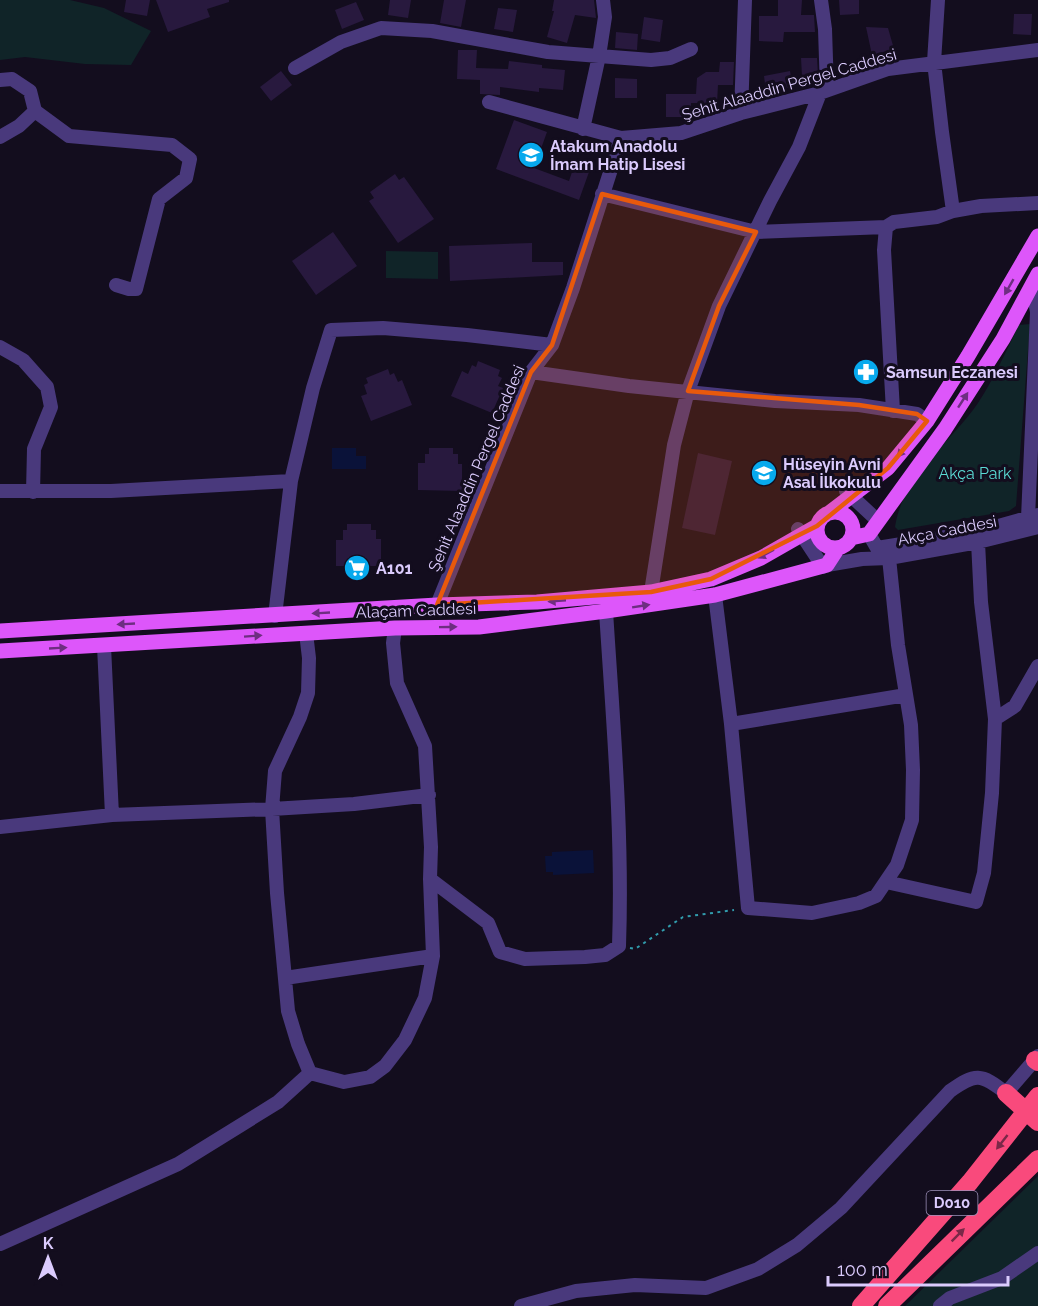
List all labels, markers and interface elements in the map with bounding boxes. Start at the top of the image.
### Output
street label: Şehit Alaaddin Pergel Caddesi [680,45,899,124]
place label: Atakum Anadolu İmam Hatip Lisesi [550,137,685,174]
school or university icon: Atakum Anadolu İmam Hatip Lisesi [516,140,546,170]
one-way arrow [1004,278,1014,295]
pharmacy icon: Samsun Eczanesi [851,357,881,387]
street label: Şehit Alaaddin Pergel Caddesi [424,362,529,574]
place label: Samsun Eczanesi [886,363,1018,382]
one-way arrow [957,393,969,409]
one-way arrow [897,442,910,457]
place label: Hüseyin Avni Asal İlkokulu [783,455,881,492]
school or university icon: Hüseyin Avni Asal İlkokulu [749,458,779,488]
park label: Akça Park [938,464,1012,483]
street label: Akça Caddesi [896,512,998,549]
one-way arrow [757,549,774,559]
supermarket icon: A101 [342,553,372,583]
place label: A101 [376,559,412,578]
one-way arrow [548,596,567,606]
street label: Alaçam Caddesi [356,599,477,622]
one-way arrow [632,601,651,610]
one-way arrow [311,609,330,618]
one-way arrow [116,619,135,628]
one-way arrow [438,622,457,632]
one-way arrow [244,632,263,641]
one-way arrow [49,644,68,653]
one-way arrow [996,1134,1008,1149]
road number: D010 [926,1191,978,1215]
north arrow [18,1228,78,1288]
one-way arrow [951,1229,965,1243]
text: K [43,1234,54,1253]
scale bar [828,1249,1008,1287]
text: 100 m [837,1259,888,1280]

